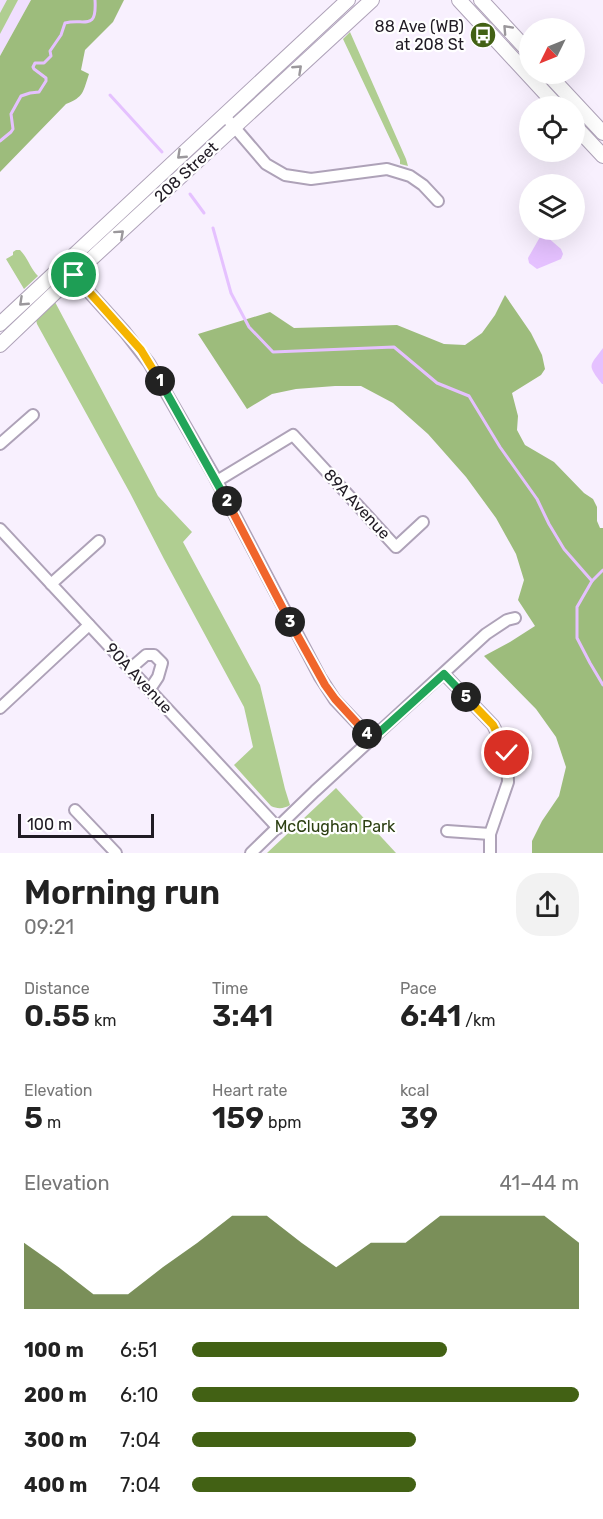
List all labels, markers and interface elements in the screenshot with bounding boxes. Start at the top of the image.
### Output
place label: 88 Ave (WB) at 208 St [375,17,464,54]
north arrow [519,18,585,84]
map controls [519,18,585,240]
bus stop icon: 88 Ave (WB) at 208 St [468,20,498,50]
one-way arrow [503,25,514,35]
one-way arrow [291,65,302,76]
button: locate [519,96,585,162]
street label: 208 Street [150,138,222,206]
one-way arrow [177,148,188,159]
button: layers [519,174,585,240]
one-way arrow [112,230,123,241]
pin [48,249,99,300]
icon: arrive [57,258,90,291]
one-way arrow [19,295,30,306]
pin: 1 [145,366,175,396]
text: 1 [156,371,164,390]
street label: 89A Avenue [320,465,394,543]
pin: 2 [212,486,242,516]
text: 2 [222,491,232,510]
pin: 3 [275,607,305,637]
text: 3 [285,612,295,631]
street label: 90A Avenue [102,639,176,717]
pin: 5 [451,682,481,712]
text: 5 [461,687,471,706]
pin: 4 [352,719,382,749]
text: 4 [362,724,372,743]
pin [481,727,532,778]
icon: check [490,736,523,769]
scale bar [18,811,154,838]
text: 100 m [27,815,72,834]
park label: McClughan Park [275,817,396,836]
text: Morning run [24,873,220,912]
button: share [516,873,579,936]
text: 09:21 [24,915,74,939]
text: Distance [24,979,90,998]
text: Time [212,979,248,998]
text: Pace [400,979,437,998]
text: 0.55 [24,998,90,1034]
text: 3:41 [212,998,273,1034]
text: 6:41 [400,998,461,1034]
text: km [90,1011,116,1030]
text: /km [461,1011,495,1030]
text: Elevation [24,1081,93,1100]
text: Heart rate [212,1081,287,1100]
text: kcal [400,1081,429,1100]
text: 5 [24,1100,43,1136]
text: 159 [212,1100,264,1136]
text: 39 [400,1100,438,1136]
text: m [43,1113,61,1132]
text: bpm [264,1113,301,1132]
text: Elevation [24,1171,110,1195]
text: 41–44 m [499,1171,579,1195]
text: 100 m [24,1338,84,1362]
text: 6:51 [120,1338,157,1362]
text: 200 m [24,1383,87,1407]
text: 6:10 [120,1383,158,1407]
text: 300 m [24,1428,87,1452]
text: 7:04 [120,1428,161,1452]
text: 400 m [24,1473,87,1497]
text: 7:04 [120,1473,161,1497]

